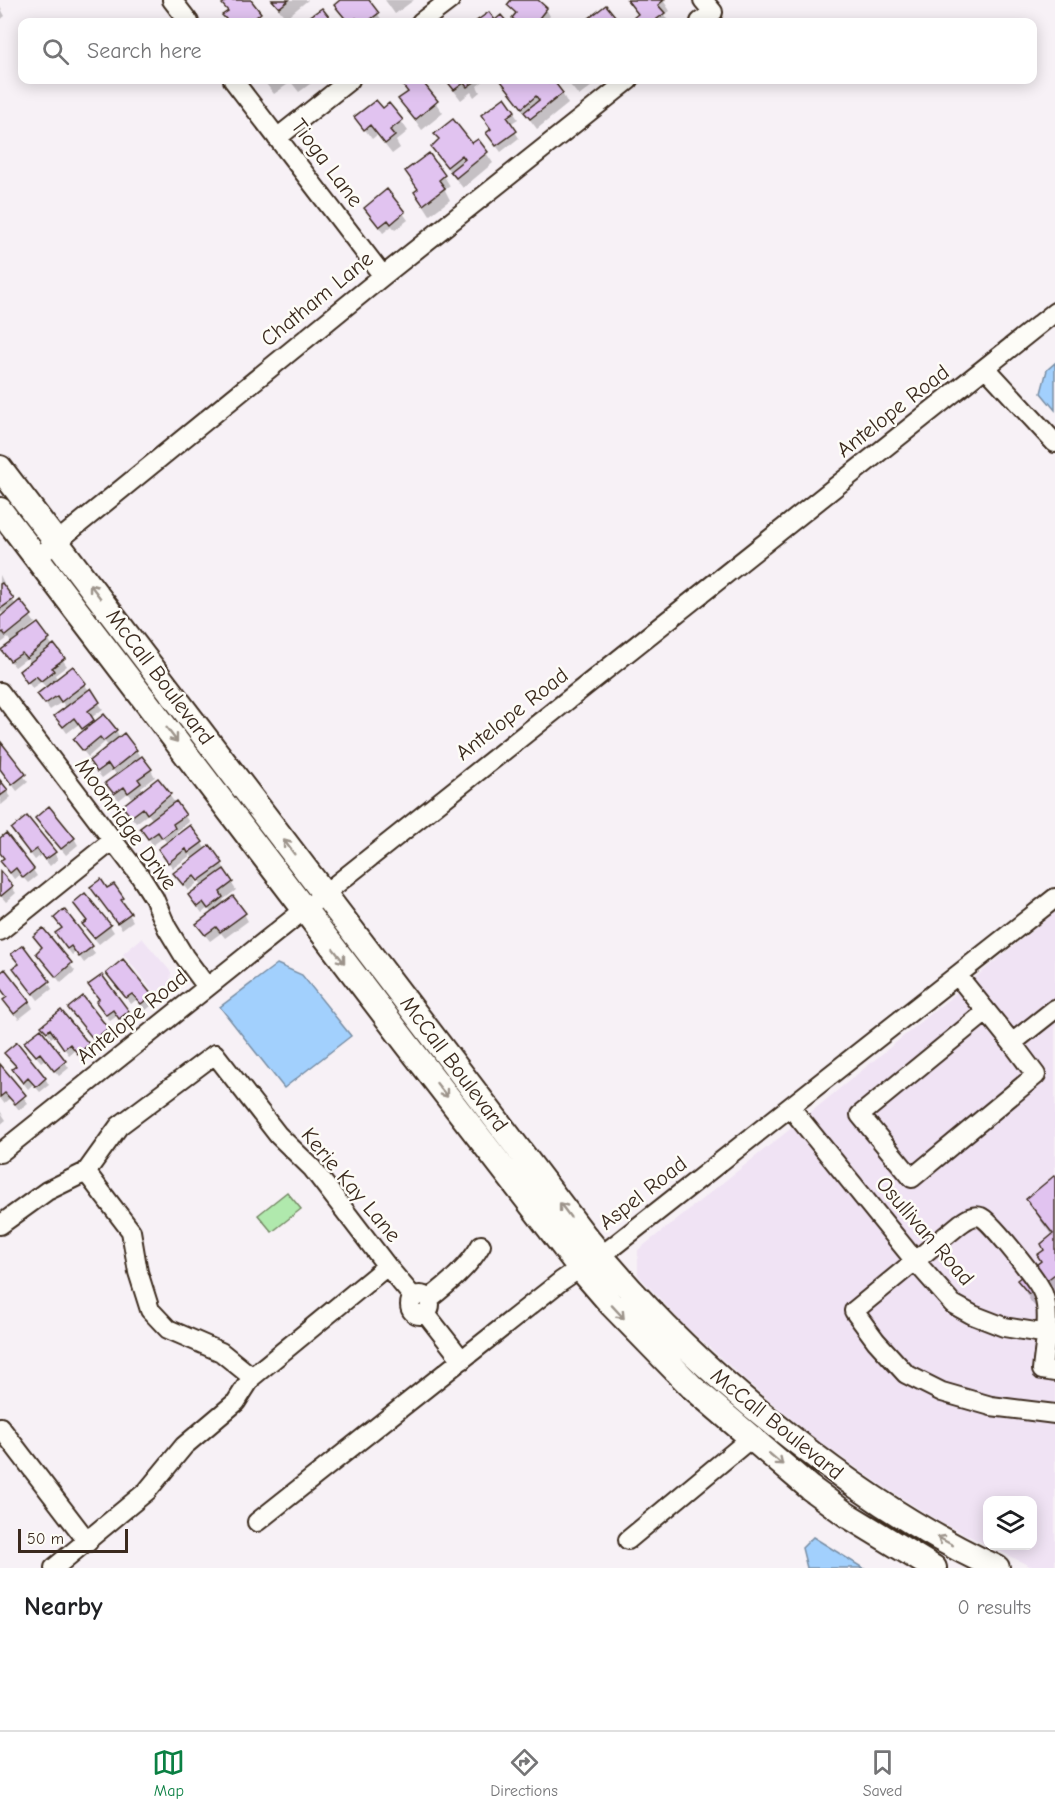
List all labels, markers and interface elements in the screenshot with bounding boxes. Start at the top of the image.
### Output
search box [18,18,1037,84]
icon: search [39,35,72,68]
text: Search here [87,38,202,64]
street label: Tioga Lane [285,114,369,212]
street label: Chatham Lane [256,246,378,352]
street label: Antelope Road [832,359,954,463]
one-way arrow [89,583,102,599]
street label: McCall Boulevard [101,604,219,750]
street label: Antelope Road [451,662,573,766]
one-way arrow [165,727,178,743]
street label: Moonridge Drive [69,753,183,895]
one-way arrow [283,839,296,855]
one-way arrow [332,948,345,964]
street label: Antelope Road [71,964,193,1070]
street label: McCall Boulevard [395,991,513,1137]
one-way arrow [436,1082,449,1098]
street label: Kerie Kay Lane [296,1122,406,1248]
street label: Aspel Road [594,1151,692,1235]
street label: Osullivan Road [870,1171,980,1291]
one-way arrow [559,1202,572,1218]
one-way arrow [611,1304,626,1319]
street label: McCall Boulevard [705,1363,849,1485]
one-way arrow [768,1452,783,1466]
map controls [983,1496,1037,1550]
button: layers [983,1496,1037,1550]
scale bar [18,1526,128,1554]
text: 50 m [27,1530,64,1548]
one-way arrow [937,1535,955,1546]
text: Nearby [24,1592,103,1622]
text: 0 results [958,1596,1031,1619]
tab: Map [152,1746,185,1800]
tab: Directions [490,1746,558,1800]
tab: Saved [863,1746,903,1800]

